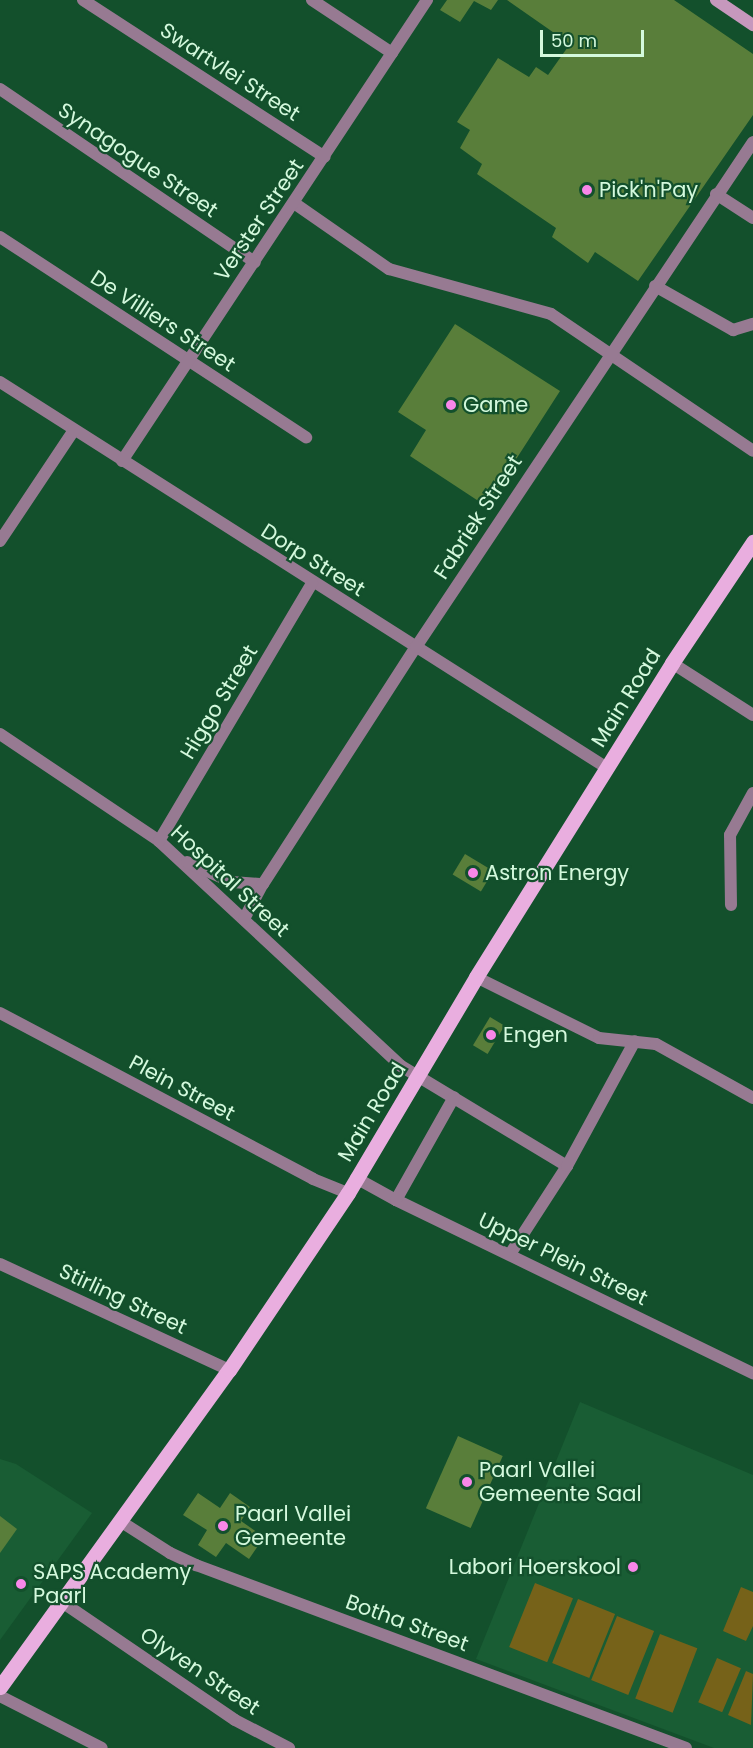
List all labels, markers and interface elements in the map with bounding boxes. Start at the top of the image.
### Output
street label: Swartvlei Street [155,17,305,127]
scale bar [543,18,646,56]
text: 50 m [551,28,597,53]
street label: Synagogue Street [53,97,223,223]
street label: Verster Street [209,154,309,286]
place label: Pick'n'Pay [599,177,698,203]
marker: Pick'n'Pay [580,183,594,197]
street label: De Villiers Street [86,265,240,377]
place label: Game [463,392,528,418]
marker: Game [444,398,458,412]
street label: Fabriek Street [429,450,527,584]
street label: Dorp Street [257,518,369,602]
street label: Higgo Street [175,640,263,764]
street label: Main Road [586,644,666,752]
street label: Hospital Street [166,820,294,942]
place label: Astron Energy [485,860,629,886]
marker: Astron Energy [466,866,480,880]
place label: Engen [503,1022,568,1048]
marker: Engen [484,1028,498,1042]
street label: Plein Street [125,1050,239,1126]
street label: Main Road [333,1058,411,1166]
street label: Upper Plein Street [474,1207,652,1311]
street label: Stirling Street [55,1258,191,1340]
place label: Paarl Vallei Gemeente Saal [479,1457,642,1507]
marker: Paarl Vallei Gemeente Saal [460,1475,474,1489]
place label: Paarl Vallei Gemeente [235,1501,351,1551]
marker: Paarl Vallei Gemeente [216,1519,230,1533]
place label: Labori Hoerskool [449,1554,621,1580]
place label: SAPS Academy Paarl [33,1559,191,1609]
marker: Labori Hoerskool [626,1560,640,1574]
marker: SAPS Academy Paarl [14,1577,28,1591]
street label: Botha Street [342,1589,472,1657]
street label: Olyven Street [135,1622,265,1720]

